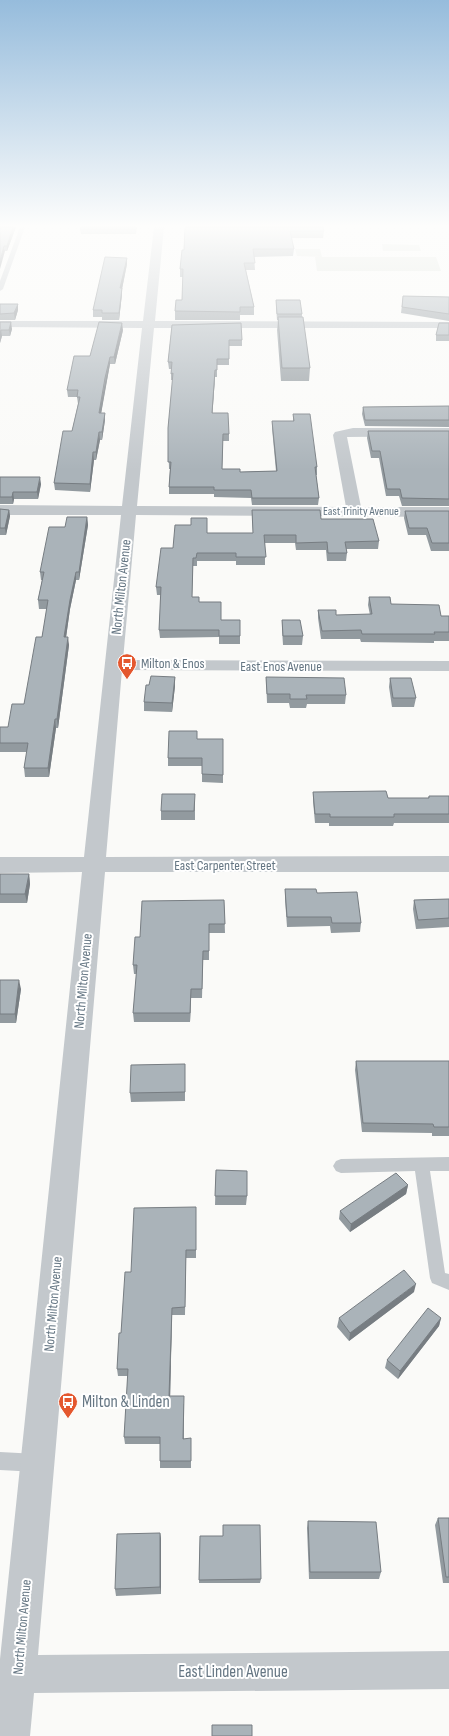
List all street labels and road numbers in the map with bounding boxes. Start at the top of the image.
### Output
street label: East Trinity Avenue [323,504,399,519]
street label: North Milton Avenue [108,539,134,635]
street label: East Enos Avenue [240,658,322,675]
street label: East Carpenter Street [174,857,276,874]
street label: North Milton Avenue [70,933,96,1029]
street label: North Milton Avenue [40,1256,66,1352]
street label: North Milton Avenue [9,1579,35,1675]
street label: East Linden Avenue [178,1662,288,1682]

